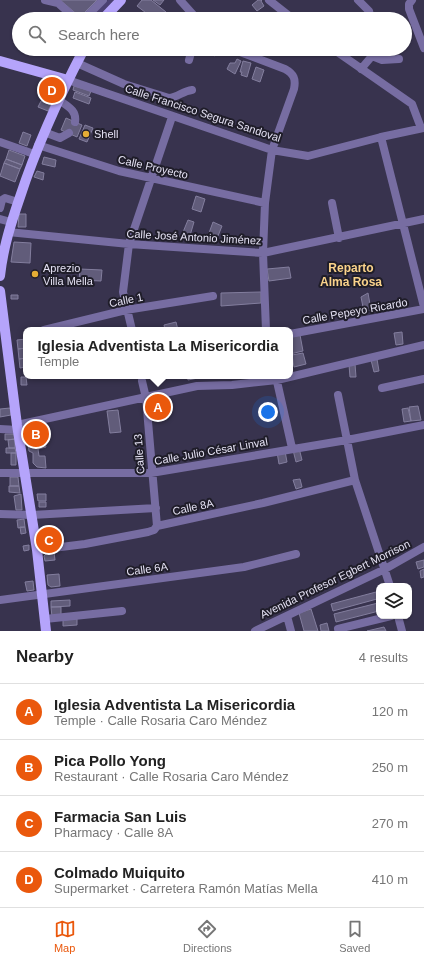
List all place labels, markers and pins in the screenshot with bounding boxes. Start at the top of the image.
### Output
pin: D [39,75,65,105]
place label: Shell [94,128,118,140]
marker: Shell [81,129,91,139]
place label: Aprezio Villa Mella [43,262,94,287]
marker: Aprezio Villa Mella [30,269,40,279]
pin: A [145,392,171,422]
pin: B [23,419,49,449]
pin: C [36,525,62,555]

